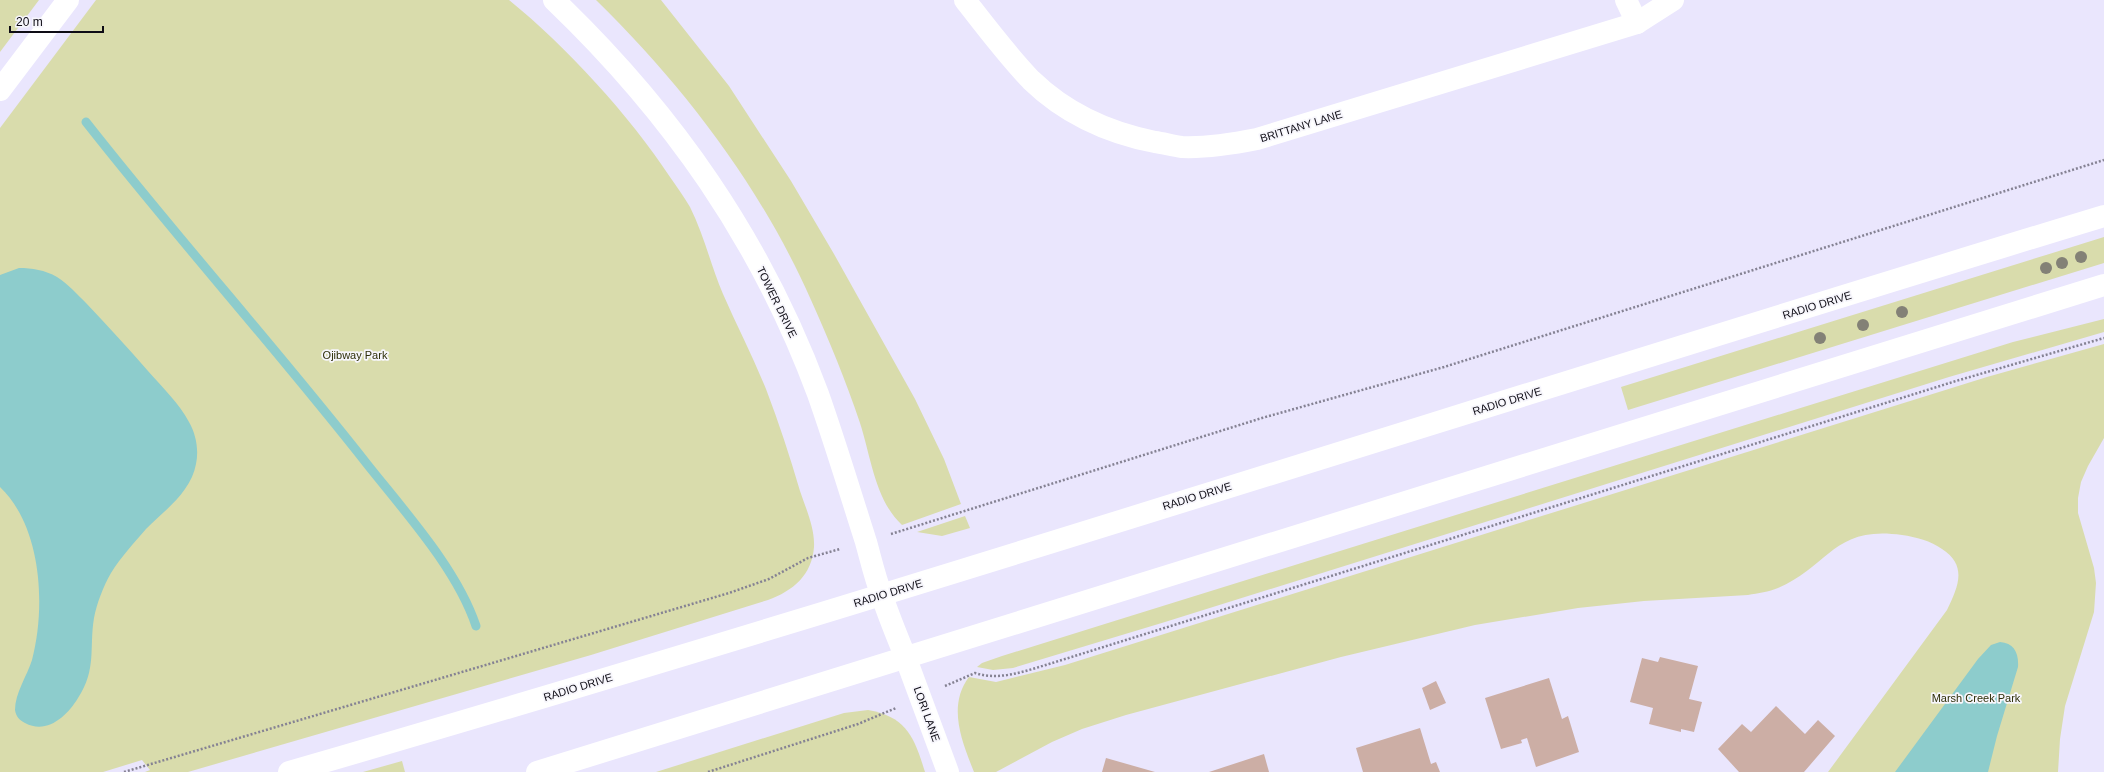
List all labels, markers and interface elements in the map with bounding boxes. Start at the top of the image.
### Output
scale bar [10,8,103,34]
text: 20 m [16,15,43,29]
street label: BRITTANY LANE [1259,108,1343,144]
street label: TOWER DRIVE [755,265,799,339]
street label: RADIO DRIVE [1781,289,1853,321]
park label: Ojibway Park [323,349,388,361]
street label: RADIO DRIVE [1471,385,1543,417]
street label: RADIO DRIVE [1161,480,1233,512]
street label: RADIO DRIVE [852,577,924,609]
street label: RADIO DRIVE [542,671,614,703]
street label: LORI LANE [912,685,942,743]
park label: Marsh Creek Park [1932,692,2021,704]

